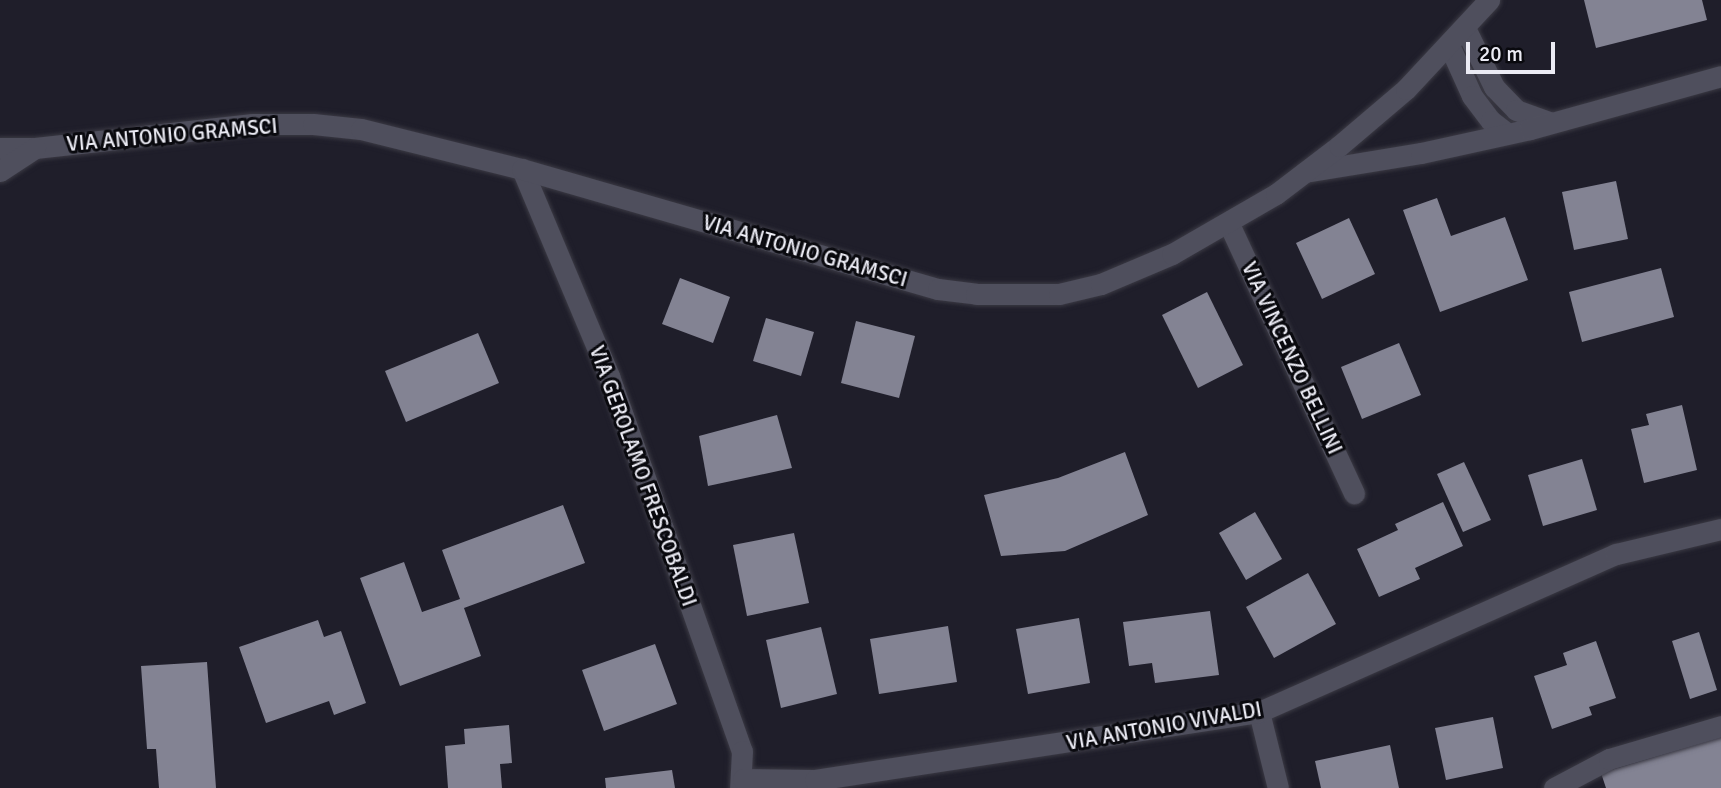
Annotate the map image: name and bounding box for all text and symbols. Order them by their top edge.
scale bar [1469,28,1558,72]
text: 20 m [1479,41,1523,67]
street label: VIA ANTONIO GRAMSCI [66,113,278,157]
street label: VIA ANTONIO GRAMSCI [700,210,910,292]
street label: VIA VINCENZO BELLINI [1236,258,1348,458]
street label: VIA GEROLAMO FRESCOBALDI [584,342,702,610]
street label: VIA ANTONIO VIVALDI [1064,696,1264,756]

